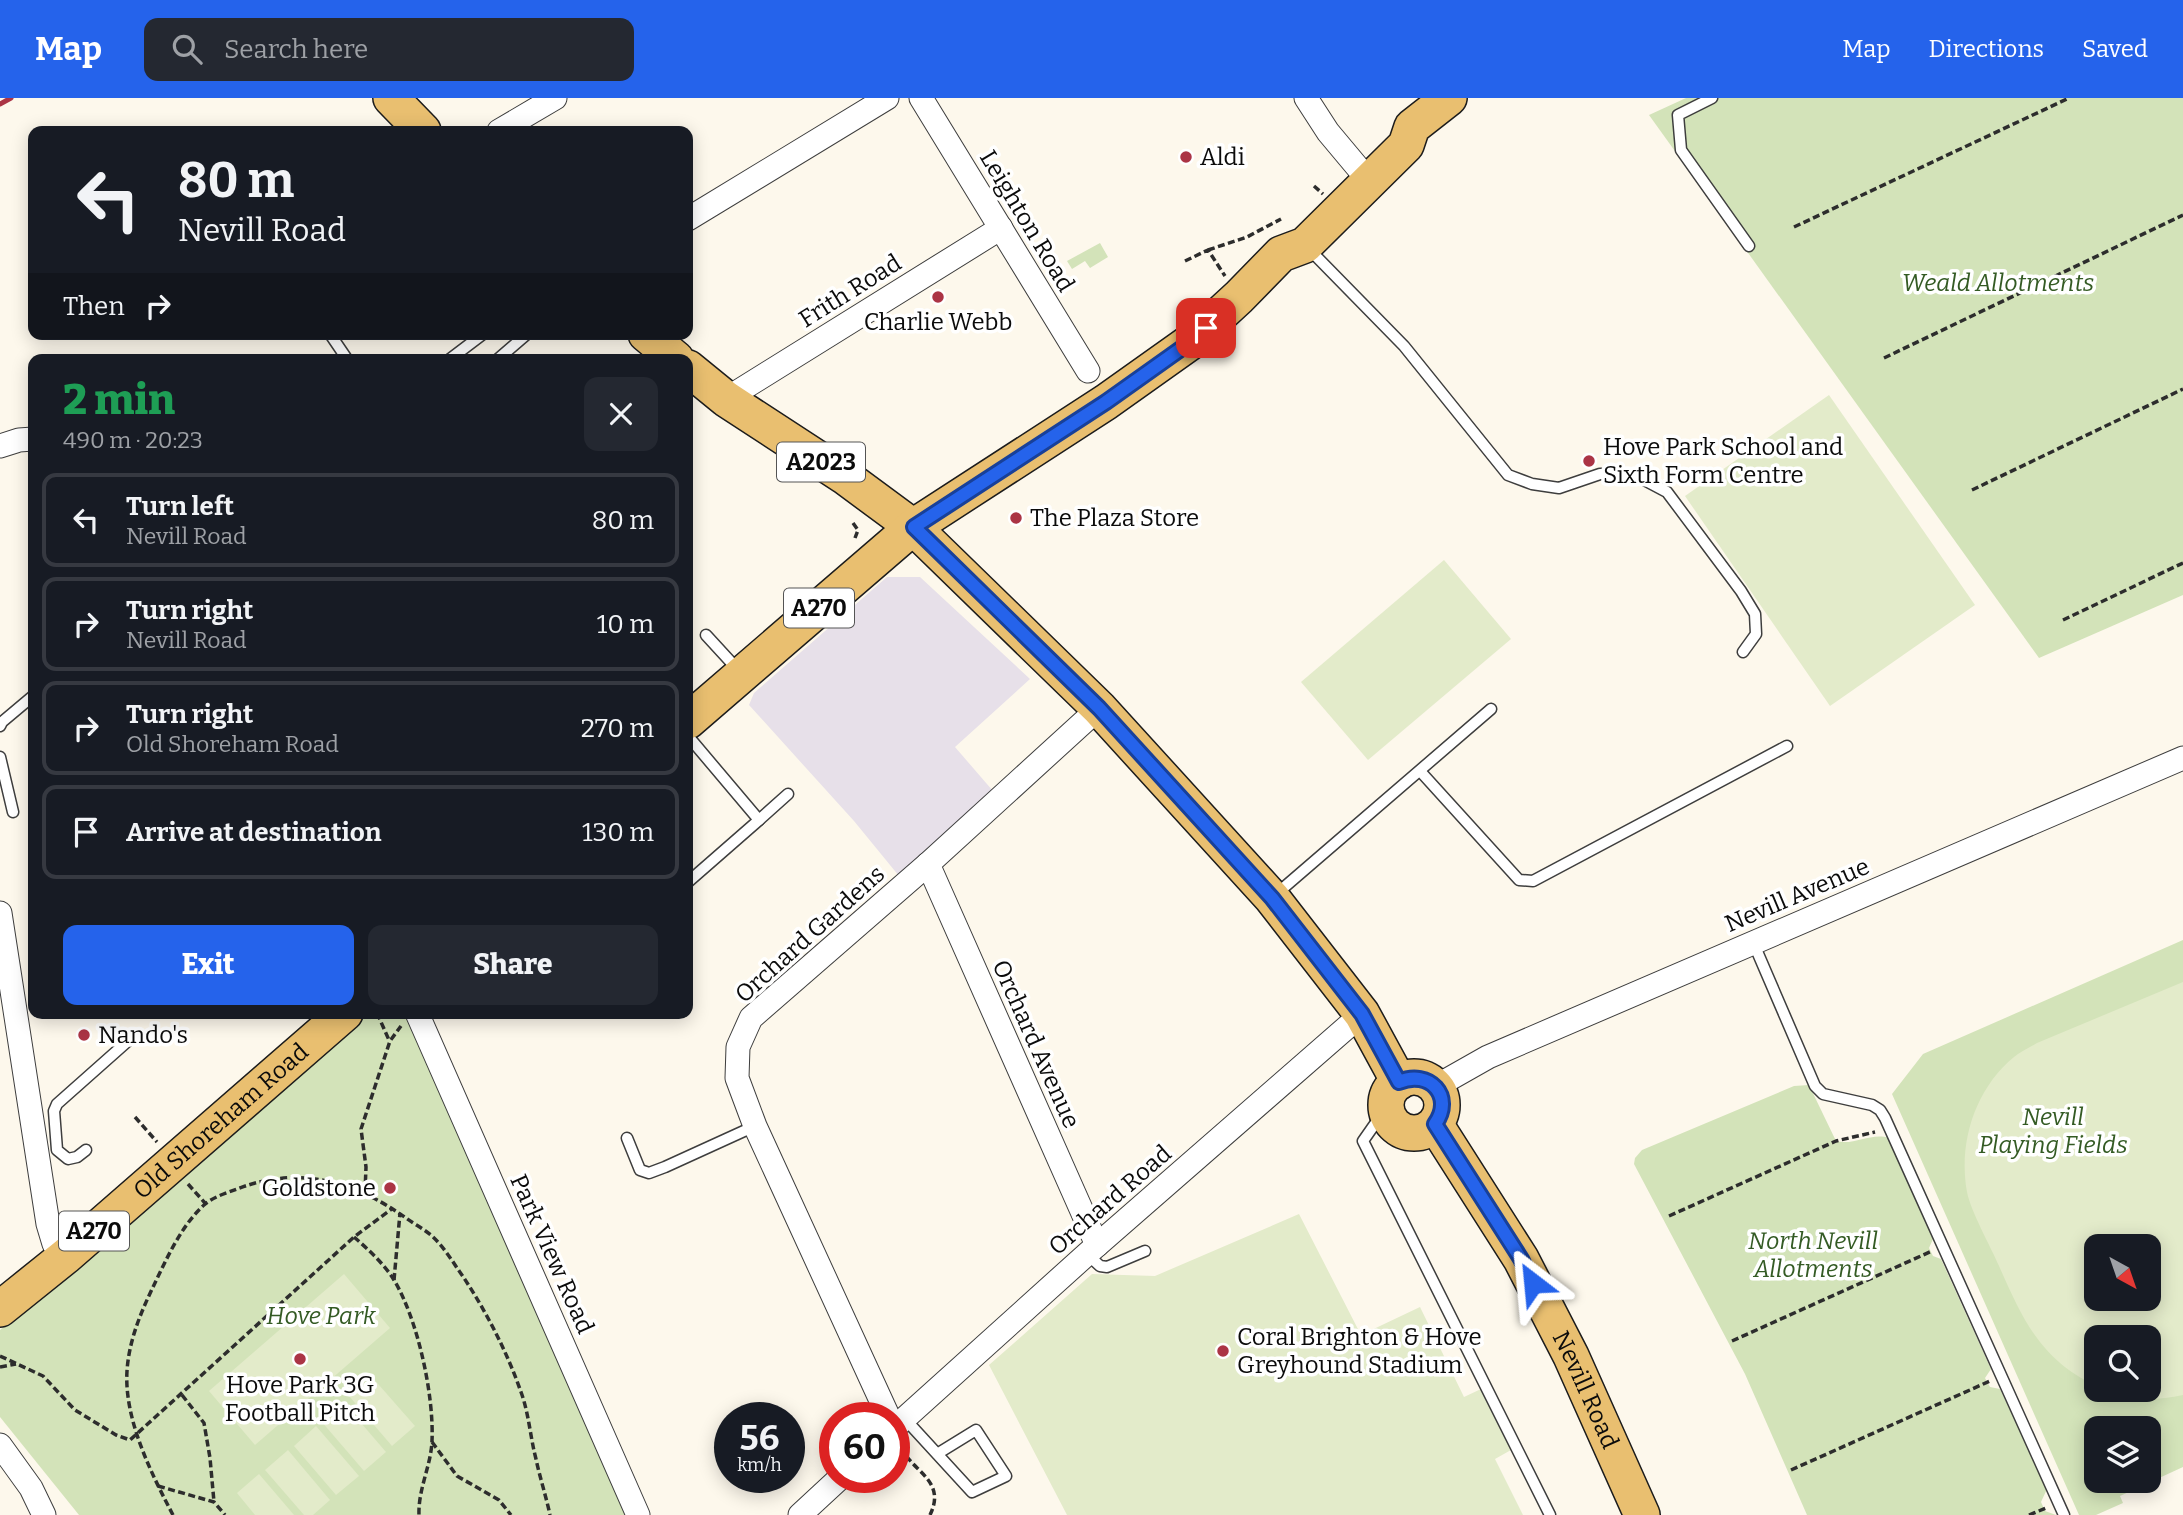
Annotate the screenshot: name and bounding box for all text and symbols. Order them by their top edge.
search box [144,18,634,81]
text: Map [35,29,102,69]
icon: search [168,30,206,68]
text: Search here [224,34,368,65]
text: Map [1842,35,1891,63]
text: Directions [1929,35,2044,63]
text: Saved [2082,35,2148,63]
place label: Aldi [1200,143,1245,171]
street label: Leighton Road [974,145,1080,297]
marker: Aldi [1178,149,1194,165]
text: 80 m [178,151,294,210]
icon: left [63,154,154,245]
text: Nevill Road [178,211,346,249]
street label: Frith Road [794,249,906,333]
park label: Weald Allotments [1902,269,2094,297]
icon: right [139,287,177,325]
marker: Charlie Webb [930,289,946,305]
text: Then [63,291,125,322]
pin [1176,298,1236,358]
place label: Charlie Webb [864,308,1012,336]
icon: arrive [1187,309,1225,347]
text: 2 min [63,375,175,425]
button: close [584,377,658,451]
text: 490 m · 20:23 [63,426,203,454]
place label: Hove Park School and Sixth Form Centre [1603,433,1843,489]
road number: A2023 [777,442,865,482]
marker: Hove Park School and Sixth Form Centre [1581,453,1597,469]
text: Turn left [126,491,234,522]
icon: left [67,501,105,539]
place label: The Plaza Store [1030,504,1199,532]
text: 80 m [592,505,654,536]
marker: The Plaza Store [1008,510,1024,526]
text: Nevill Road [126,522,247,550]
road number: A270 [784,588,854,628]
text: Turn right [126,595,253,626]
icon: right [67,605,105,643]
text: 10 m [597,609,654,640]
text: Nevill Road [126,626,247,654]
text: Turn right [126,699,253,730]
icon: right [67,709,105,747]
text: 270 m [581,713,654,744]
text: Old Shoreham Road [126,730,339,758]
icon: arrive [67,813,105,851]
text: Arrive at destination [126,817,381,848]
text: 130 m [582,817,654,848]
street label: Nevill Avenue [1721,852,1873,938]
street label: Orchard Gardens [730,860,890,1008]
button: Exit [63,925,354,1005]
button: Share [368,925,658,1005]
street label: Orchard Avenue [986,956,1086,1132]
place label: Nando's [98,1021,188,1049]
marker: Nando's [76,1027,92,1043]
street label: Old Shoreham Road [128,1038,314,1205]
park label: Nevill Playing Fields [1978,1103,2128,1159]
street label: Orchard Road [1043,1139,1177,1261]
street label: Park View Road [504,1170,600,1338]
place label: Goldstone [261,1174,376,1202]
marker: Goldstone [382,1180,398,1196]
road number: A270 [59,1212,129,1250]
park label: North Nevill Allotments [1748,1227,1878,1283]
north arrow [2084,1234,2161,1311]
map controls [2084,1234,2161,1493]
position arrow [1496,1246,1570,1320]
park label: Hove Park [266,1302,377,1330]
place label: Coral Brighton & Hove Greyhound Stadium [1237,1323,1482,1379]
button: search [2084,1325,2161,1402]
street label: Nevill Road [1547,1326,1624,1453]
marker: Coral Brighton & Hove Greyhound Stadium [1215,1343,1231,1359]
marker: Hove Park 3G Football Pitch [292,1351,308,1367]
place label: Hove Park 3G Football Pitch [225,1371,375,1427]
speed limit sign: 60 [819,1402,910,1493]
button: layers [2084,1416,2161,1493]
text: 56 [740,1417,779,1459]
text: km/h [737,1454,782,1476]

